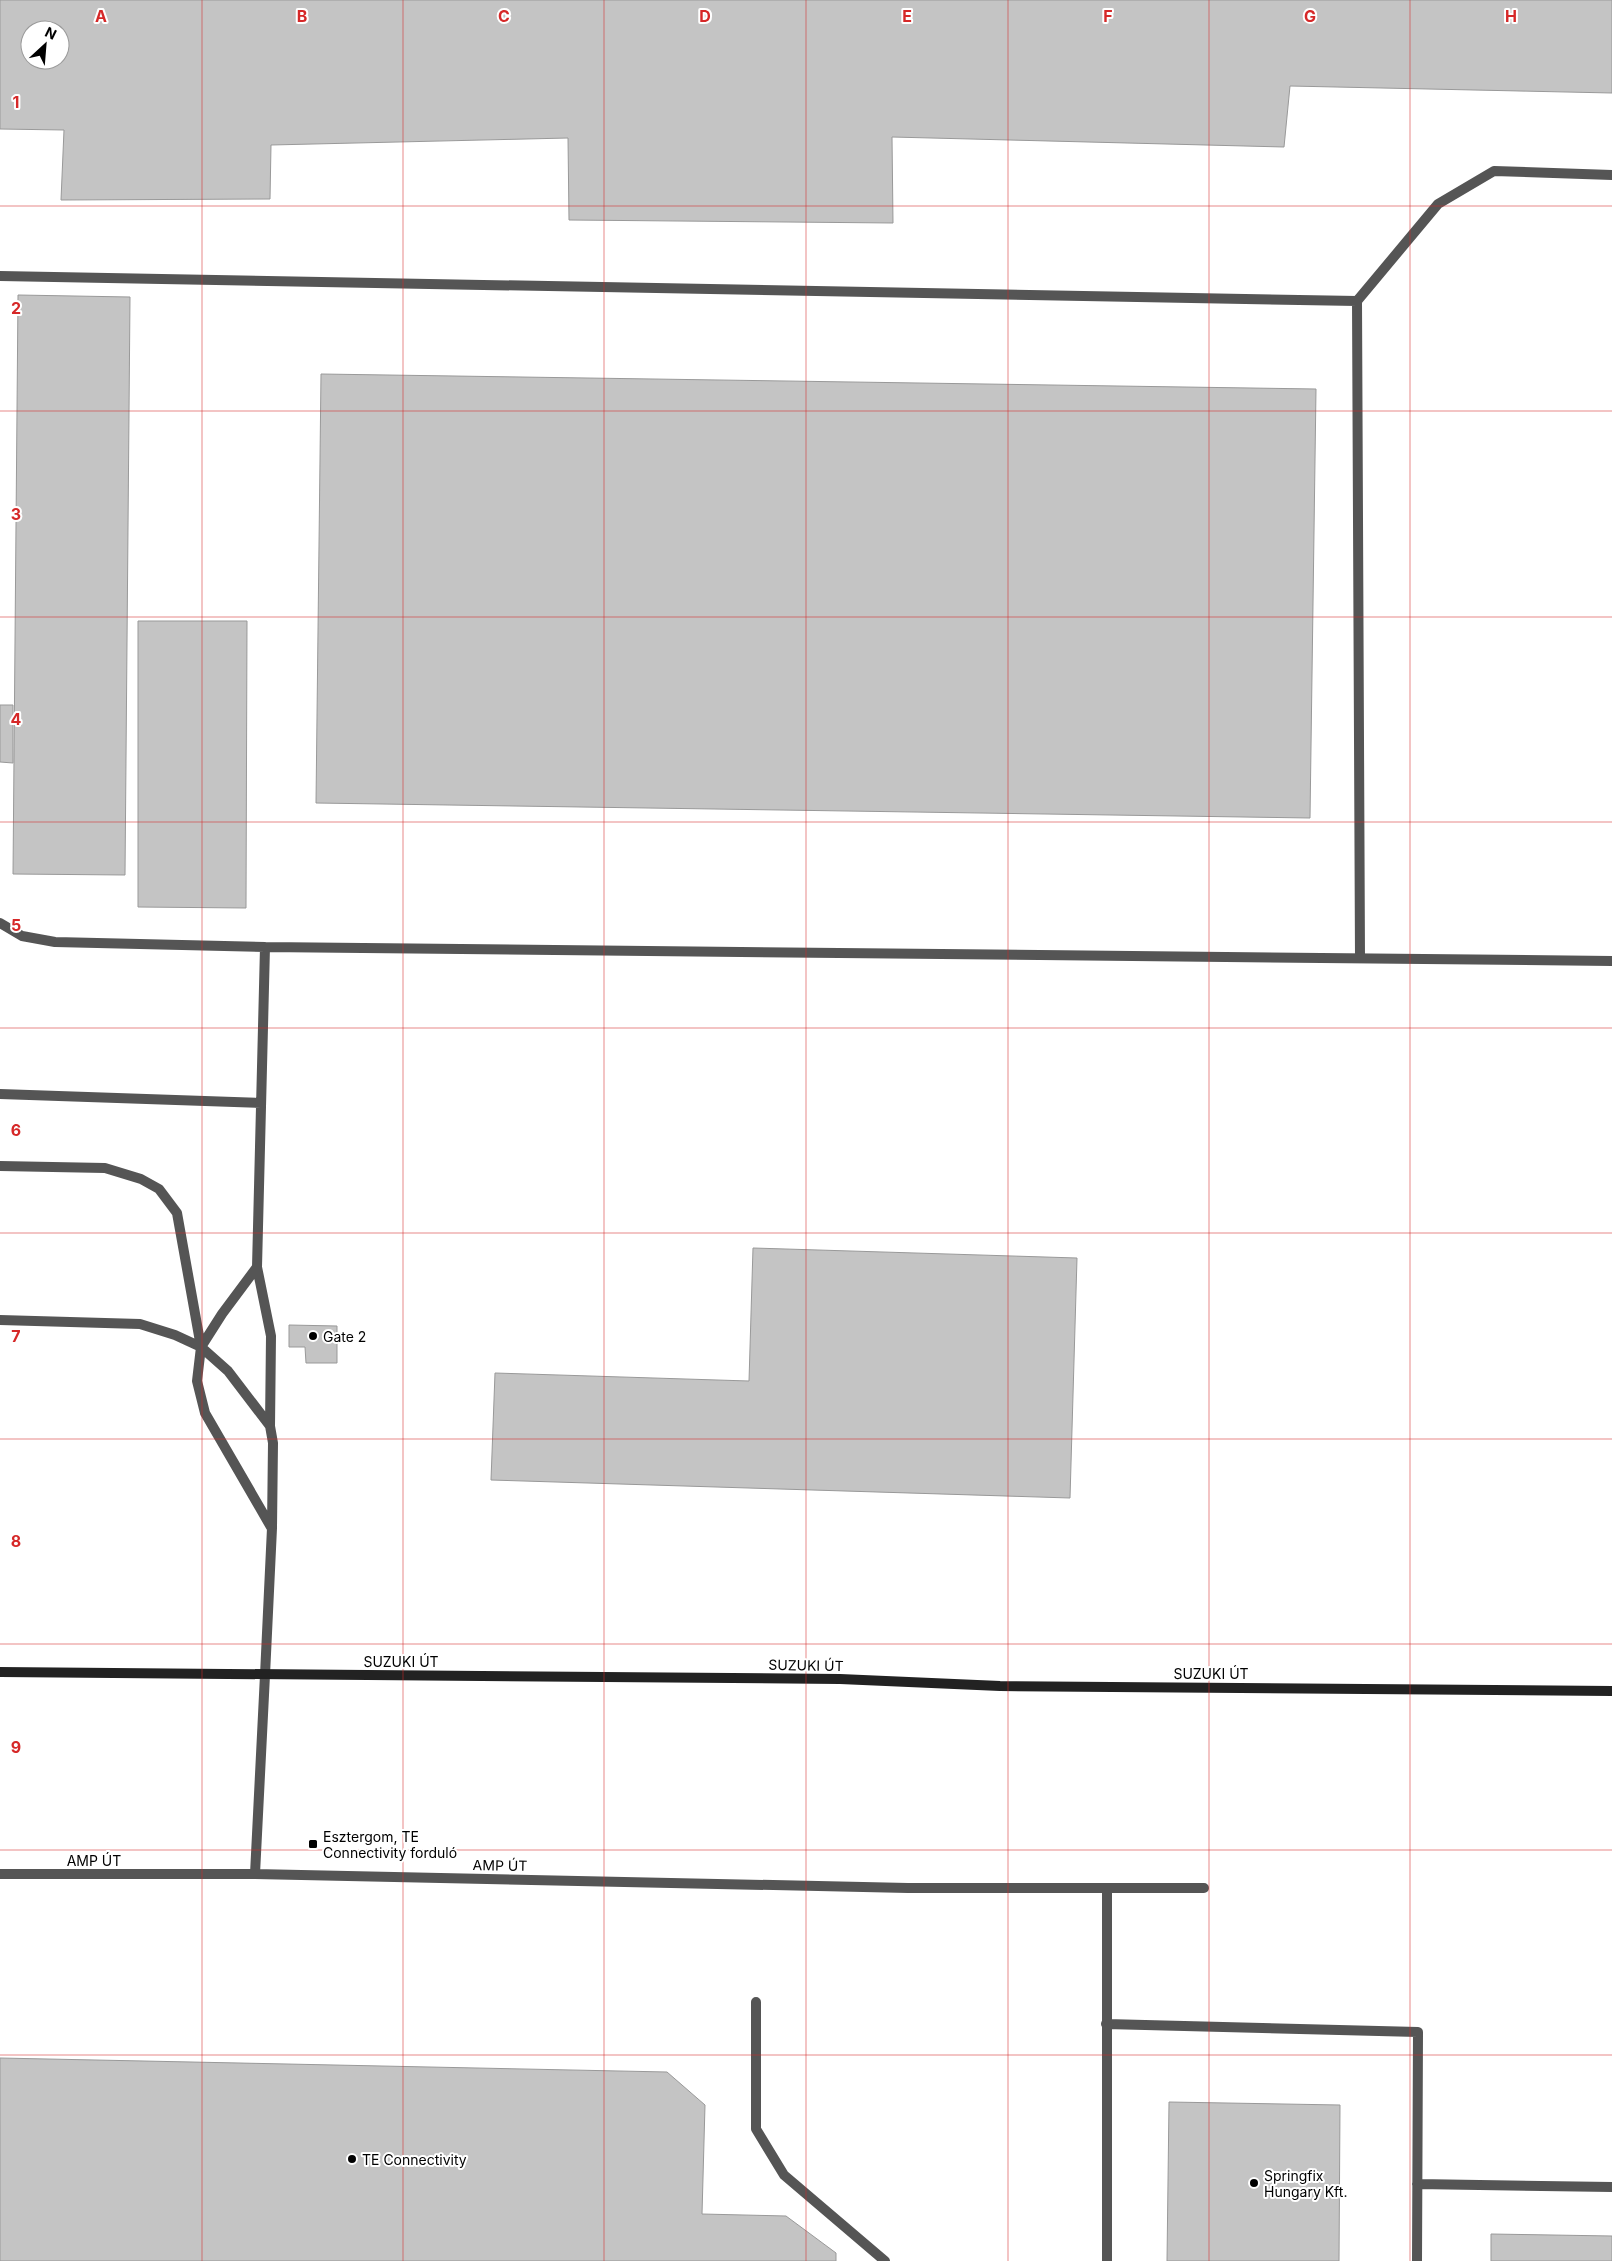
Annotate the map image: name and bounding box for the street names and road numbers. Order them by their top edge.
street label: SUZUKI ÚT [363,1653,439,1670]
street label: SUZUKI ÚT [768,1656,844,1674]
street label: SUZUKI ÚT [1173,1665,1249,1682]
street label: AMP ÚT [67,1852,121,1869]
street label: AMP ÚT [473,1856,527,1874]

